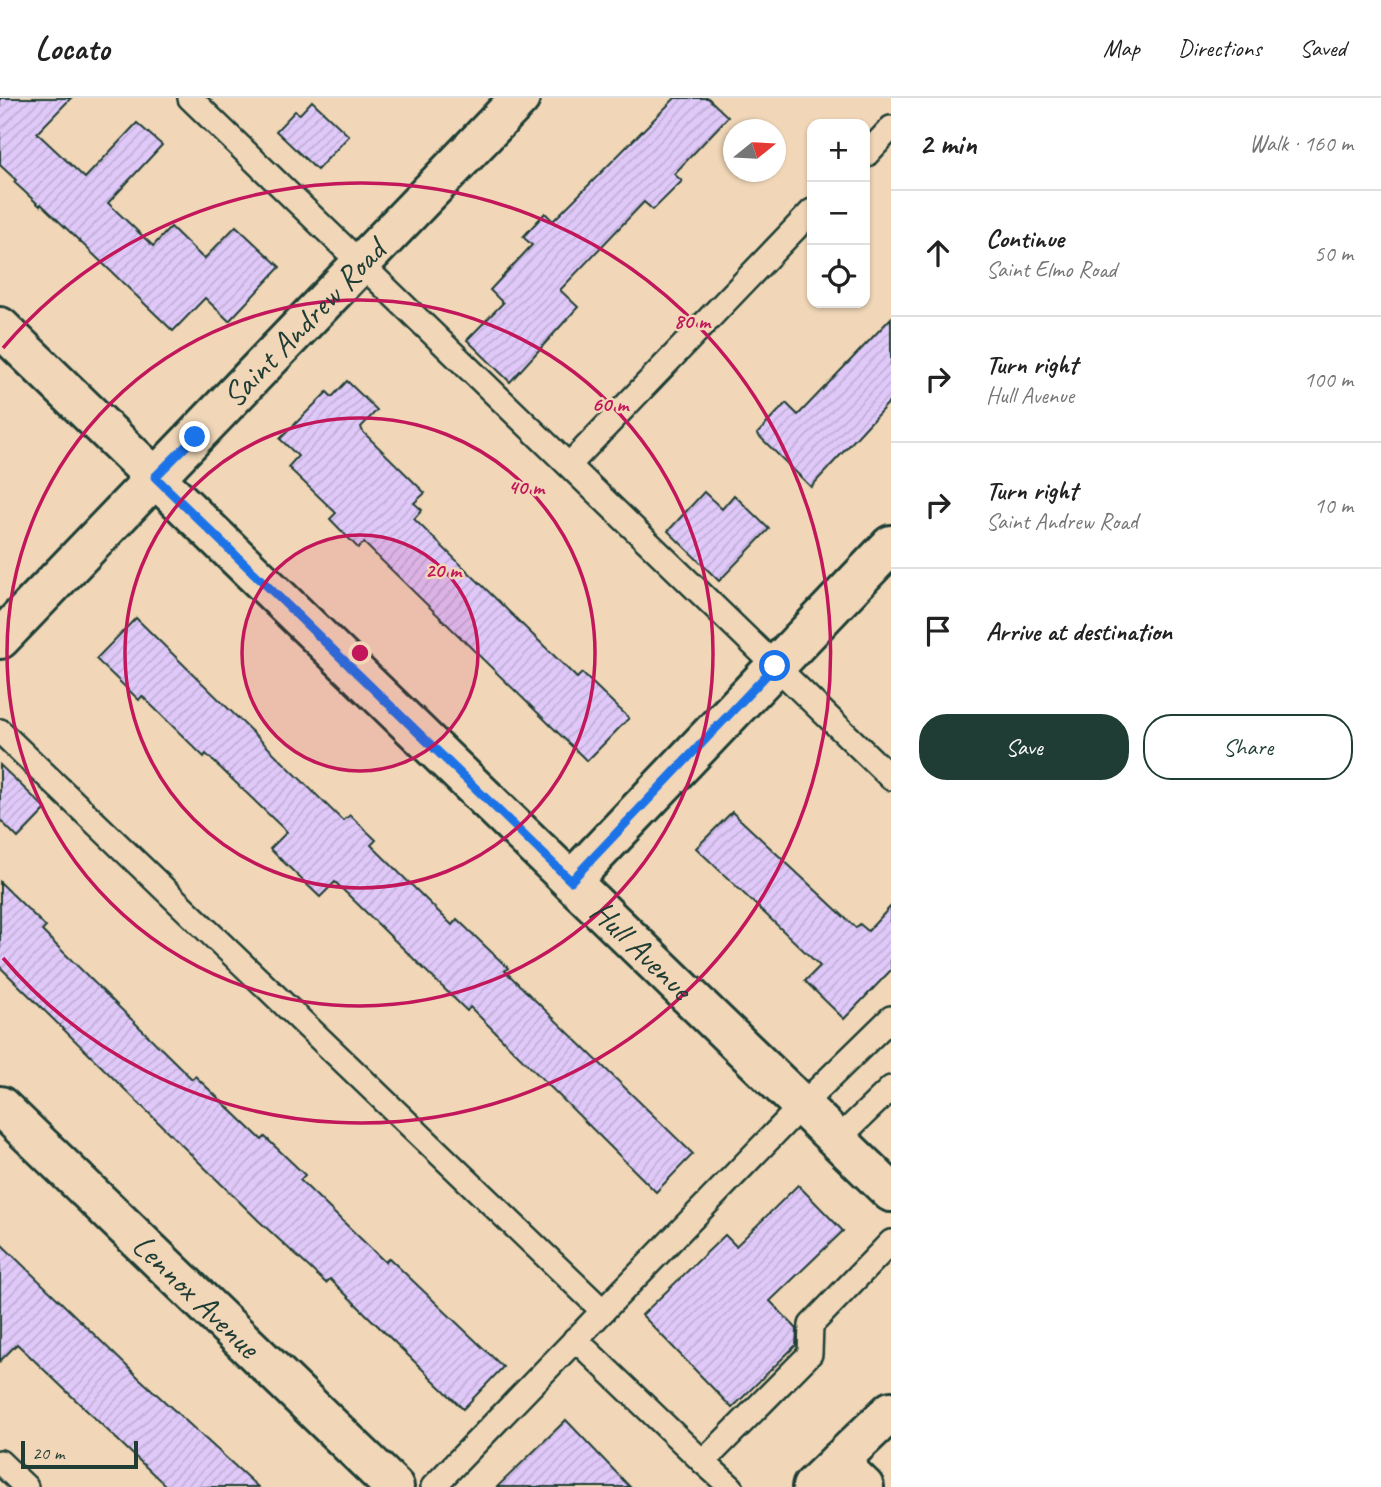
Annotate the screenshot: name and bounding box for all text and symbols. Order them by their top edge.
text: Locato [35,27,109,69]
text: Map [1103,33,1140,63]
text: Directions [1178,33,1261,63]
text: Saved [1299,33,1346,63]
north arrow [723,119,786,182]
map controls [807,119,870,308]
button: + [807,119,870,182]
text: 2 min [919,125,976,163]
text: Walk · 160 m [1249,129,1353,158]
button: − [807,182,870,245]
text: Continue [986,222,1064,255]
street label: Saint Andrew Road [213,227,398,416]
icon: ahead [919,234,957,272]
text: 50 m [1314,239,1353,268]
button: locate [807,245,870,308]
text: Saint Elmo Road [986,255,1117,284]
text: 80 m [674,308,712,334]
text: Turn right [986,348,1077,381]
icon: right [919,360,957,398]
text: 100 m [1304,365,1353,394]
text: Hull Avenue [986,381,1074,410]
text: 60 m [592,391,630,417]
route end [179,421,210,452]
text: 40 m [508,474,546,500]
text: Turn right [986,474,1077,507]
icon: right [919,486,957,524]
text: 10 m [1314,491,1353,520]
text: Saint Andrew Road [986,507,1138,536]
text: 20 m [425,557,463,583]
icon: arrive [919,612,957,650]
text: Arrive at destination [986,615,1172,648]
centre of rings [348,641,372,665]
route start [759,650,790,681]
button: Save [919,714,1129,780]
button: Share [1143,714,1353,780]
street label: Hull Avenue [581,891,703,1010]
street label: Lennox Avenue [124,1225,270,1369]
scale bar [21,1438,138,1470]
text: 20 m [32,1441,64,1465]

